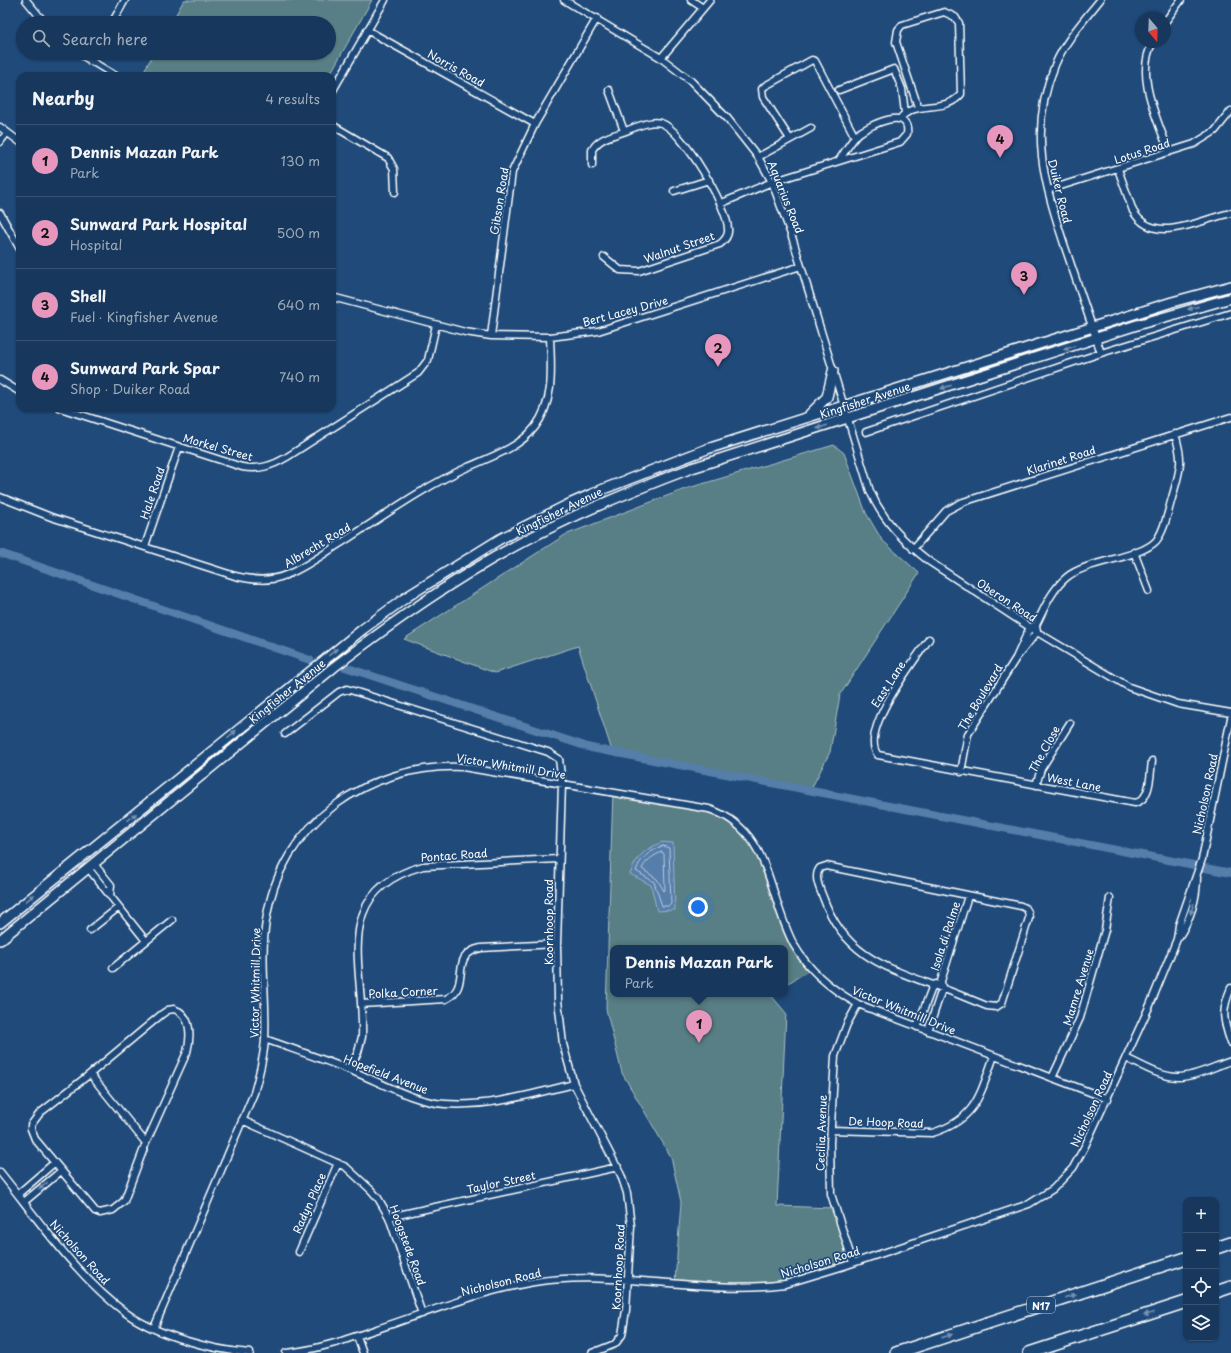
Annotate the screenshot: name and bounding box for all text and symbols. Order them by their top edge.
north arrow [1135,12,1171,48]
search box [16,16,336,60]
icon: search [30,27,52,49]
text: Search here [62,27,148,50]
street label: Norris Road [424,45,488,91]
text: Nearby [32,85,94,111]
text: 4 results [266,89,320,108]
pin: 4 [987,125,1013,158]
street label: Lotus Road [1112,134,1172,168]
text: Dennis Mazan Park [70,140,219,163]
text: 1 [42,151,48,170]
text: 130 m [281,151,320,170]
street label: Duiker Road [1044,157,1076,226]
street label: Aquarius Road [764,158,808,236]
text: Park [70,163,99,182]
street label: Gibson Road [485,166,513,236]
text: Sunward Park Hospital [70,212,247,235]
text: 2 [40,223,50,242]
text: 500 m [277,223,320,242]
street label: Walnut Street [641,227,717,267]
text: Hospital [70,235,122,254]
pin: 3 [1011,262,1037,295]
text: Shell [70,284,106,307]
street label: Bert Lacey Drive [580,291,670,331]
text: 3 [41,295,49,314]
text: 640 m [277,295,320,314]
one-way arrow [1187,306,1200,312]
text: Fuel · Kingfisher Avenue [70,307,218,326]
pin: 2 [705,334,731,367]
one-way arrow [1063,345,1075,351]
text: Sunward Park Spar [70,356,220,379]
text: 4 [41,367,49,386]
text: 740 m [279,367,320,386]
street label: Kingfisher Avenue [818,377,912,423]
text: Shop · Duiker Road [70,379,190,398]
one-way arrow [939,384,951,390]
one-way arrow [815,424,827,430]
street label: Morkel Street [181,429,255,465]
street label: Klarinet Road [1024,441,1098,479]
street label: Hale Road [135,465,169,521]
street label: Kingfisher Avenue [513,483,605,539]
street label: Albrecht Road [280,518,354,572]
street label: Oberon Road [974,574,1040,626]
one-way arrow [328,648,339,657]
street label: Kingfisher Avenue [245,655,329,727]
street label: East Lane [867,657,909,711]
street label: The Boulevard [953,660,1007,733]
street label: The Close [1024,722,1064,776]
one-way arrow [227,730,237,739]
street label: Victor Whitmill Drive [455,749,567,783]
street label: Nicholson Road [1188,751,1222,836]
street label: West Lane [1046,768,1103,796]
one-way arrow [126,812,137,821]
street label: Pontac Road [420,844,489,866]
street label: Koornhoop Road [540,879,557,965]
one-way arrow [25,894,36,903]
your location [688,897,708,917]
street label: Isola di Palme [926,899,964,973]
one-way arrow [1189,903,1195,915]
street label: Victor Whitmill Drive [246,927,264,1038]
popup [610,945,788,997]
street label: Mamre Avenue [1058,946,1098,1028]
text: Dennis Mazan Park [625,950,773,973]
text: Park [625,973,654,992]
street label: Victor Whitmill Drive [850,981,959,1039]
street label: Polka Corner [368,982,439,1002]
pin: 1 [686,1010,712,1043]
street label: Hopefield Avenue [341,1050,431,1098]
street label: Nicholson Road [1066,1068,1116,1150]
street label: Cecilia Avenue [811,1095,831,1171]
street label: De Hoop Road [848,1112,924,1132]
street label: Taylor Street [465,1166,537,1198]
street label: Radyn Place [288,1170,330,1236]
one-way arrow [37,1182,48,1191]
map controls [1183,1197,1219,1341]
button: + [1183,1197,1219,1233]
street label: Hoogstede Road [386,1202,430,1288]
street label: Nicholson Road [46,1216,114,1289]
street label: Koornhoop Road [607,1224,629,1310]
button: − [1183,1233,1219,1269]
street label: Nicholson Road [778,1242,862,1282]
street label: Nicholson Road [459,1264,544,1300]
button: locate [1183,1269,1219,1305]
one-way arrow [1064,1293,1076,1299]
road number: N17 [1027,1297,1055,1313]
button: layers [1183,1305,1219,1341]
one-way arrow [1143,1311,1155,1317]
one-way arrow [941,1333,953,1339]

